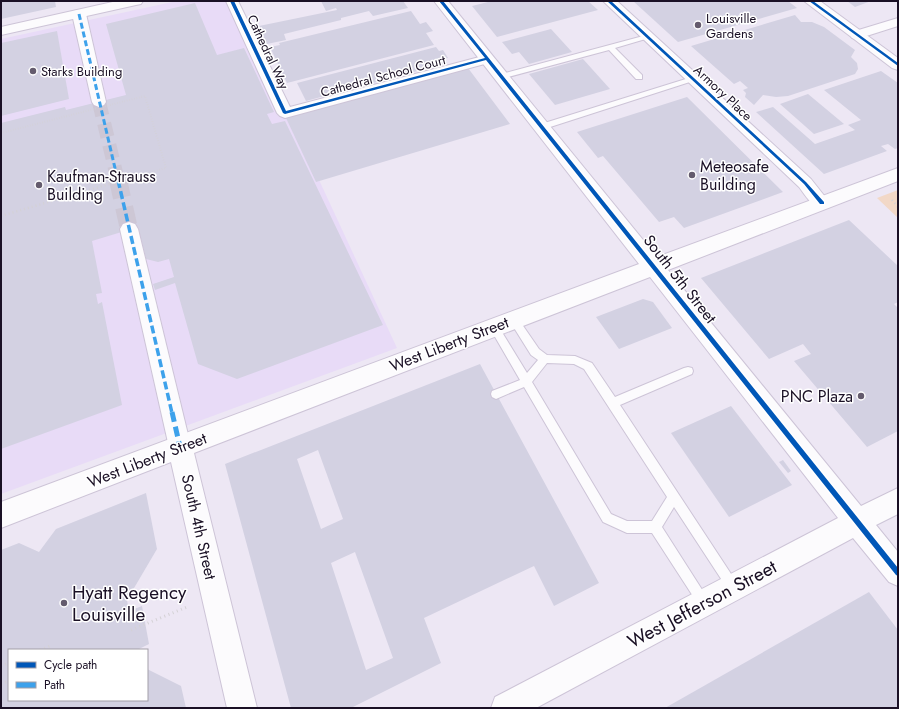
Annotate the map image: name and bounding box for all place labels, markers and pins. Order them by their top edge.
place label: Louisville Gardens [706,9,756,43]
marker: Louisville Gardens [693,20,703,30]
place label: Starks Building [41,62,122,81]
marker: Starks Building [28,66,38,76]
place label: Meteosafe Building [700,155,769,196]
place label: Kaufman-Strauss Building [47,165,156,206]
marker: Meteosafe Building [687,170,697,180]
marker: Kaufman-Strauss Building [34,180,44,190]
place label: PNC Plaza [781,385,853,408]
marker: PNC Plaza [856,391,866,401]
place label: Hyatt Regency Louisville [72,579,187,628]
marker: Hyatt Regency Louisville [59,598,69,608]

